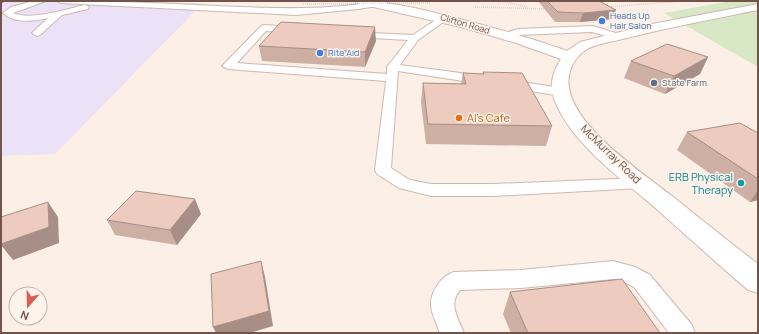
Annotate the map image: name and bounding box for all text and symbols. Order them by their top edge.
place label: Heads Up Hair Salon [610,9,652,32]
street label: Clifton Road [439,10,491,37]
marker: Heads Up Hair Salon [597,16,607,26]
place label: Rite Aid [328,46,359,59]
marker: Rite Aid [315,48,325,58]
place label: State Farm [662,76,707,89]
marker: State Farm [649,78,659,88]
place label: Al's Cafe [467,110,510,125]
marker: Al's Cafe [454,113,464,123]
street label: McMurray Road [578,121,645,186]
place label: ERB Physical Therapy [669,169,733,197]
marker: ERB Physical Therapy [736,178,746,188]
north arrow [8,286,48,326]
text: N [18,307,31,324]

